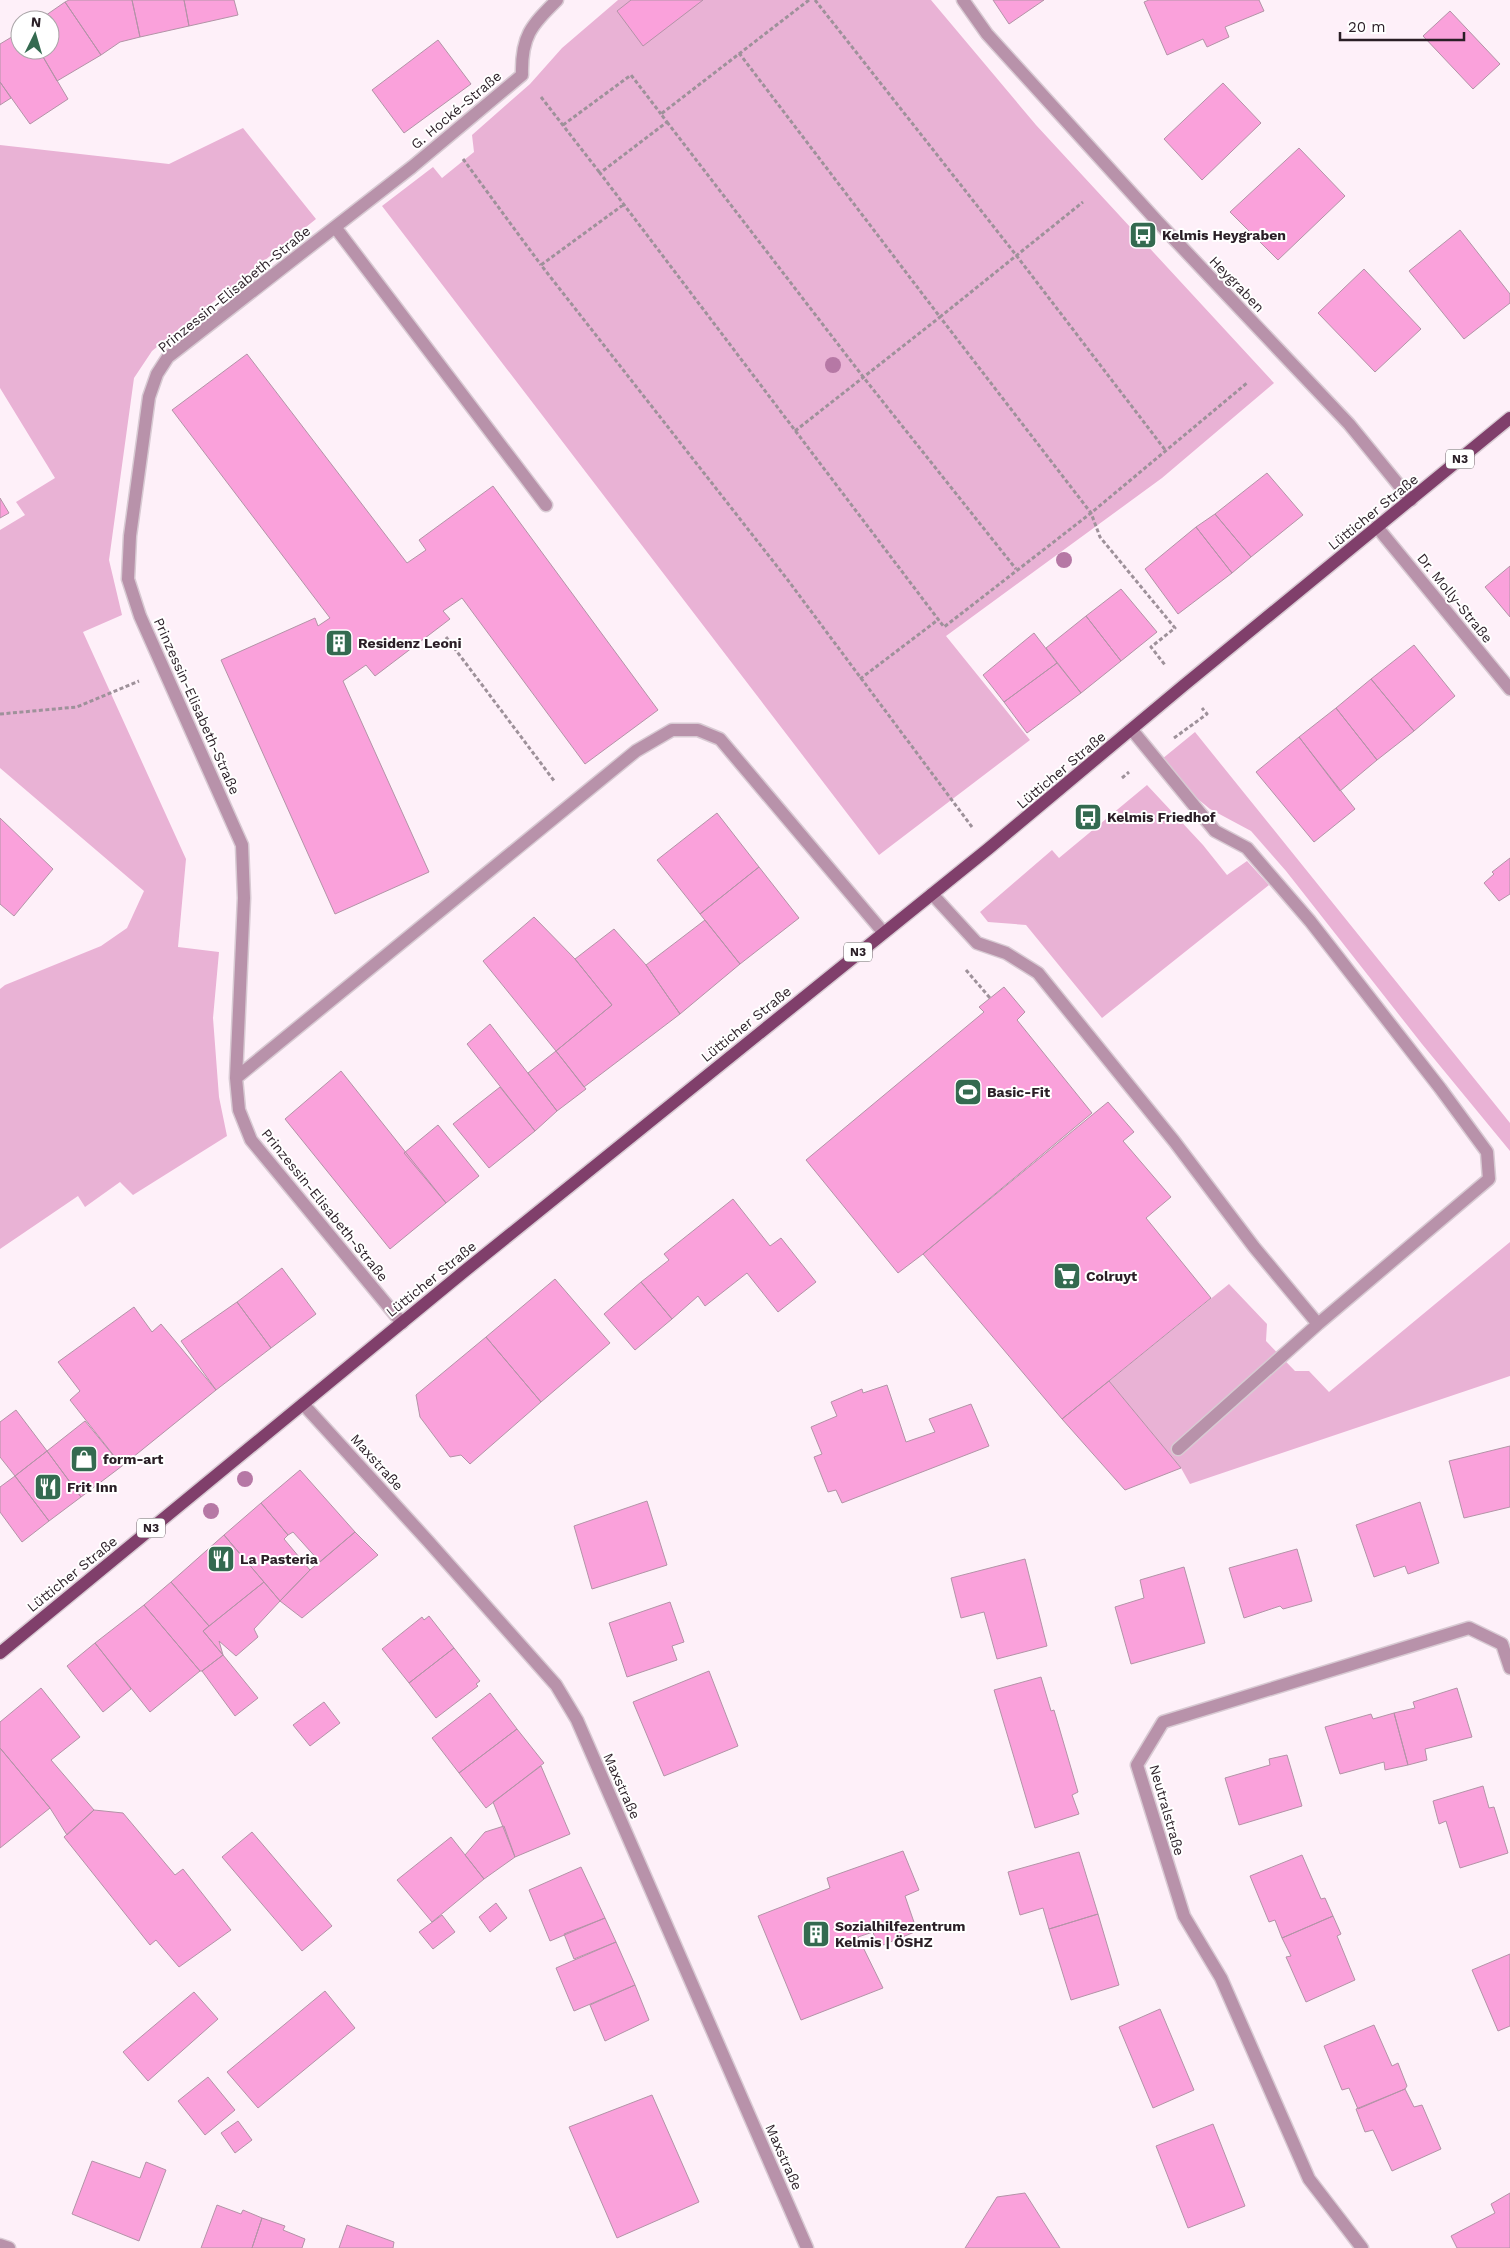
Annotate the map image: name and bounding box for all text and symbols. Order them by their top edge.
north arrow [10,10,60,60]
scale bar [1340,10,1464,42]
text: N [30,14,42,30]
text: 20 m [1348,18,1386,36]
street label: G. Hocké-Straße [408,68,504,152]
bus stop icon: Kelmis Heygraben [1128,220,1158,250]
street label: Prinzessin-Elisabeth-Straße [155,222,313,356]
place label: Kelmis Heygraben [1162,227,1286,243]
street label: Heygraben [1206,253,1268,315]
road number: N3 [1446,449,1474,468]
street label: Lütticher Straße [1325,471,1421,553]
street label: Dr. Molly-Straße [1414,550,1496,646]
street label: Prinzessin-Elisabeth-Straße [151,615,243,797]
building icon: Residenz Leoni [324,628,354,658]
place label: Residenz Leoni [358,635,462,651]
street label: Lütticher Straße [1013,728,1109,812]
bus stop icon: Kelmis Friedhof [1073,802,1103,832]
place label: Kelmis Friedhof [1107,809,1216,825]
road number: N3 [844,942,872,962]
street label: Lütticher Straße [698,983,794,1065]
sports icon: Basic-Fit [953,1077,983,1107]
place label: Basic-Fit [987,1084,1050,1100]
street label: Prinzessin-Elisabeth-Straße [258,1126,392,1284]
street label: Lütticher Straße [383,1238,479,1320]
supermarket icon: Colruyt [1052,1261,1082,1291]
place label: Colruyt [1086,1268,1137,1284]
street label: Maxstraße [347,1430,407,1494]
shop icon: form-art [69,1444,99,1474]
place label: form-art [103,1451,163,1467]
restaurant icon: Frit Inn [33,1472,63,1502]
place label: Frit Inn [67,1479,117,1495]
road number: N3 [137,1519,165,1538]
street label: Lütticher Straße [24,1533,120,1615]
restaurant icon: La Pasteria [206,1544,236,1574]
place label: La Pasteria [240,1551,319,1567]
street label: Maxstraße [600,1751,644,1821]
street label: Neutralstraße [1146,1763,1188,1857]
place label: Sozialhilfezentrum Kelmis | ÖSHZ [835,1918,965,1950]
building icon: Sozialhilfezentrum Kelmis | ÖSHZ [801,1919,831,1949]
street label: Maxstraße [762,2122,806,2192]

